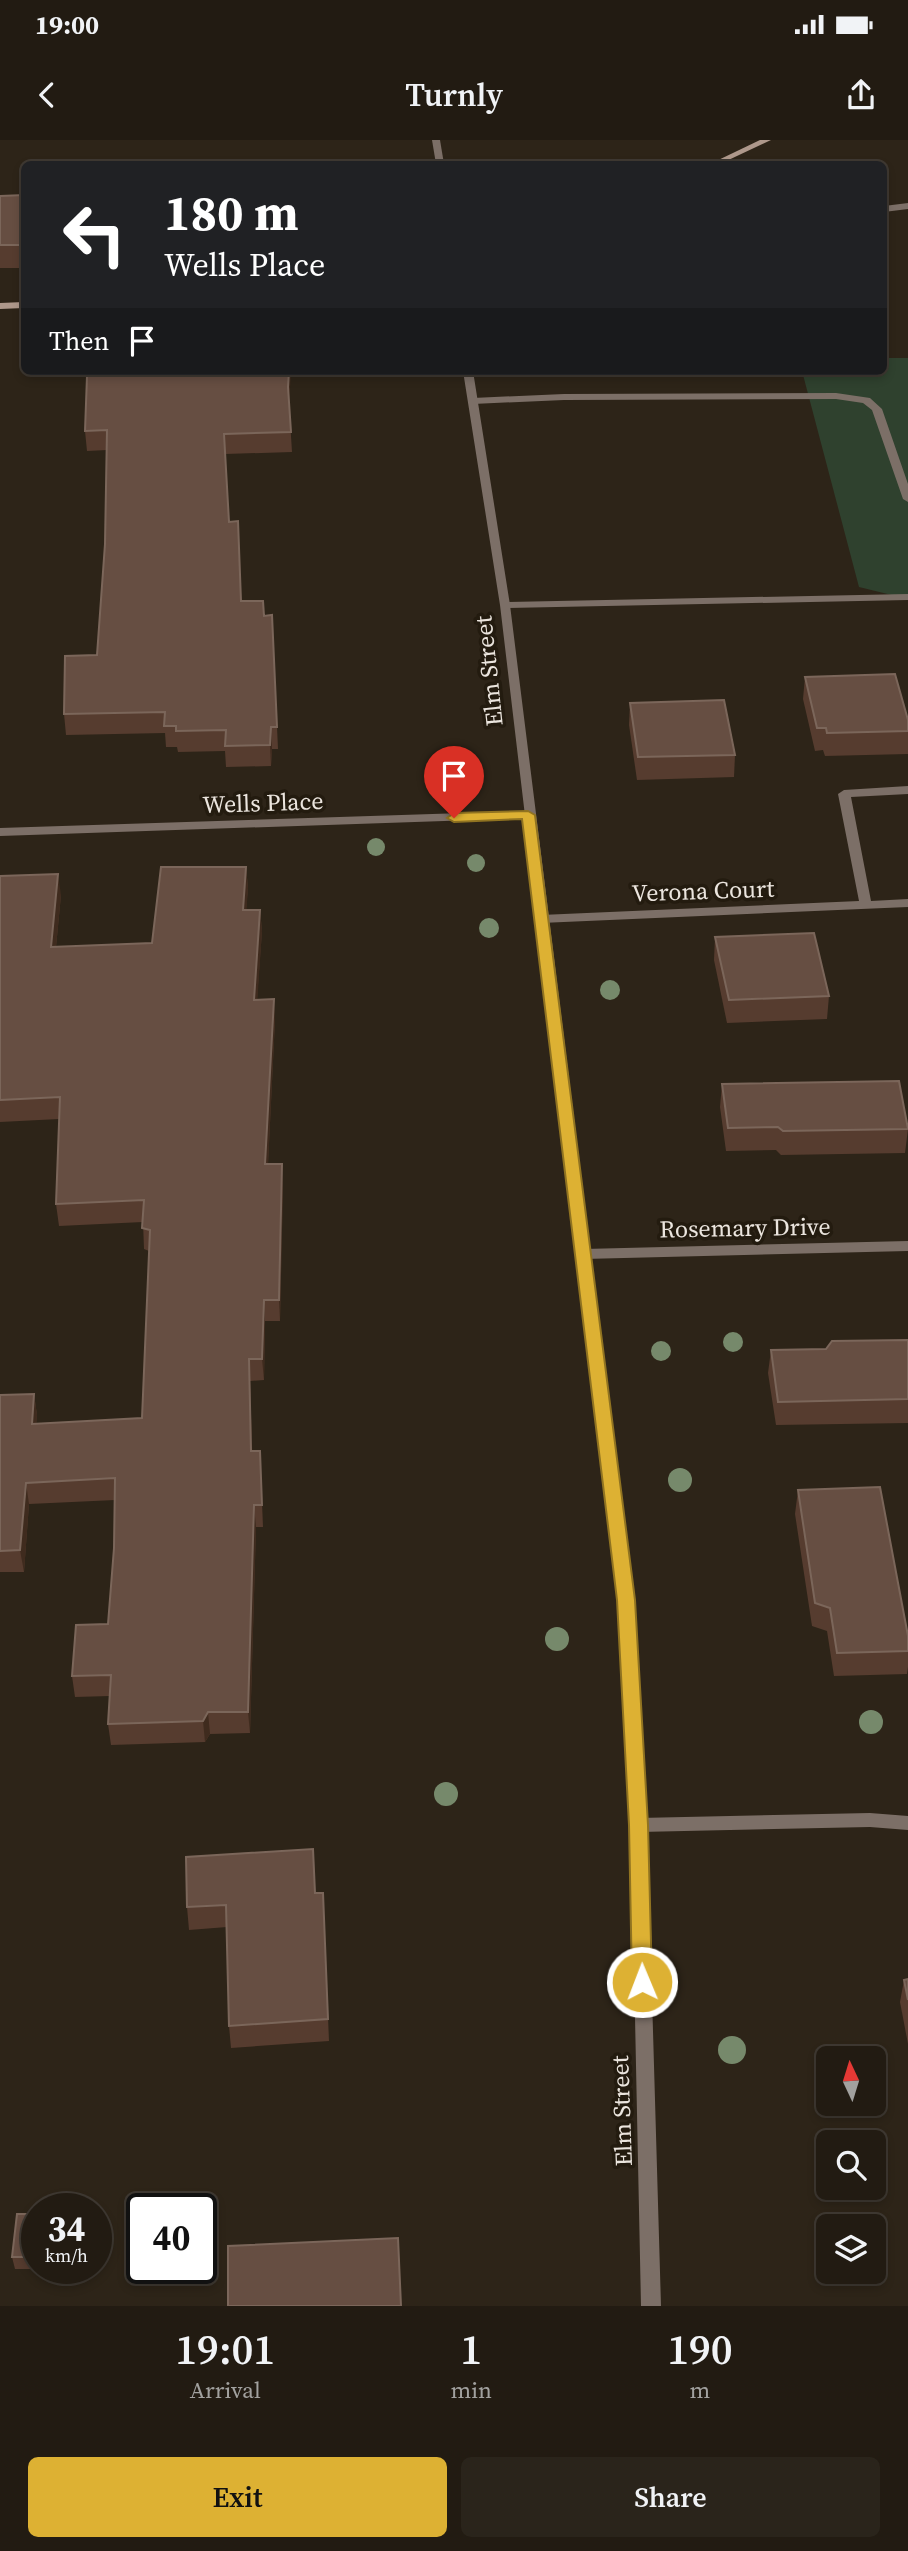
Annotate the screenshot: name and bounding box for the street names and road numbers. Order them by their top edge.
street label: Elm Street [466,614,511,728]
street label: Wells Place [202,784,324,821]
street label: Verona Court [631,872,775,909]
street label: Rosemary Drive [659,1210,831,1245]
street label: Elm Street [603,2055,640,2167]

